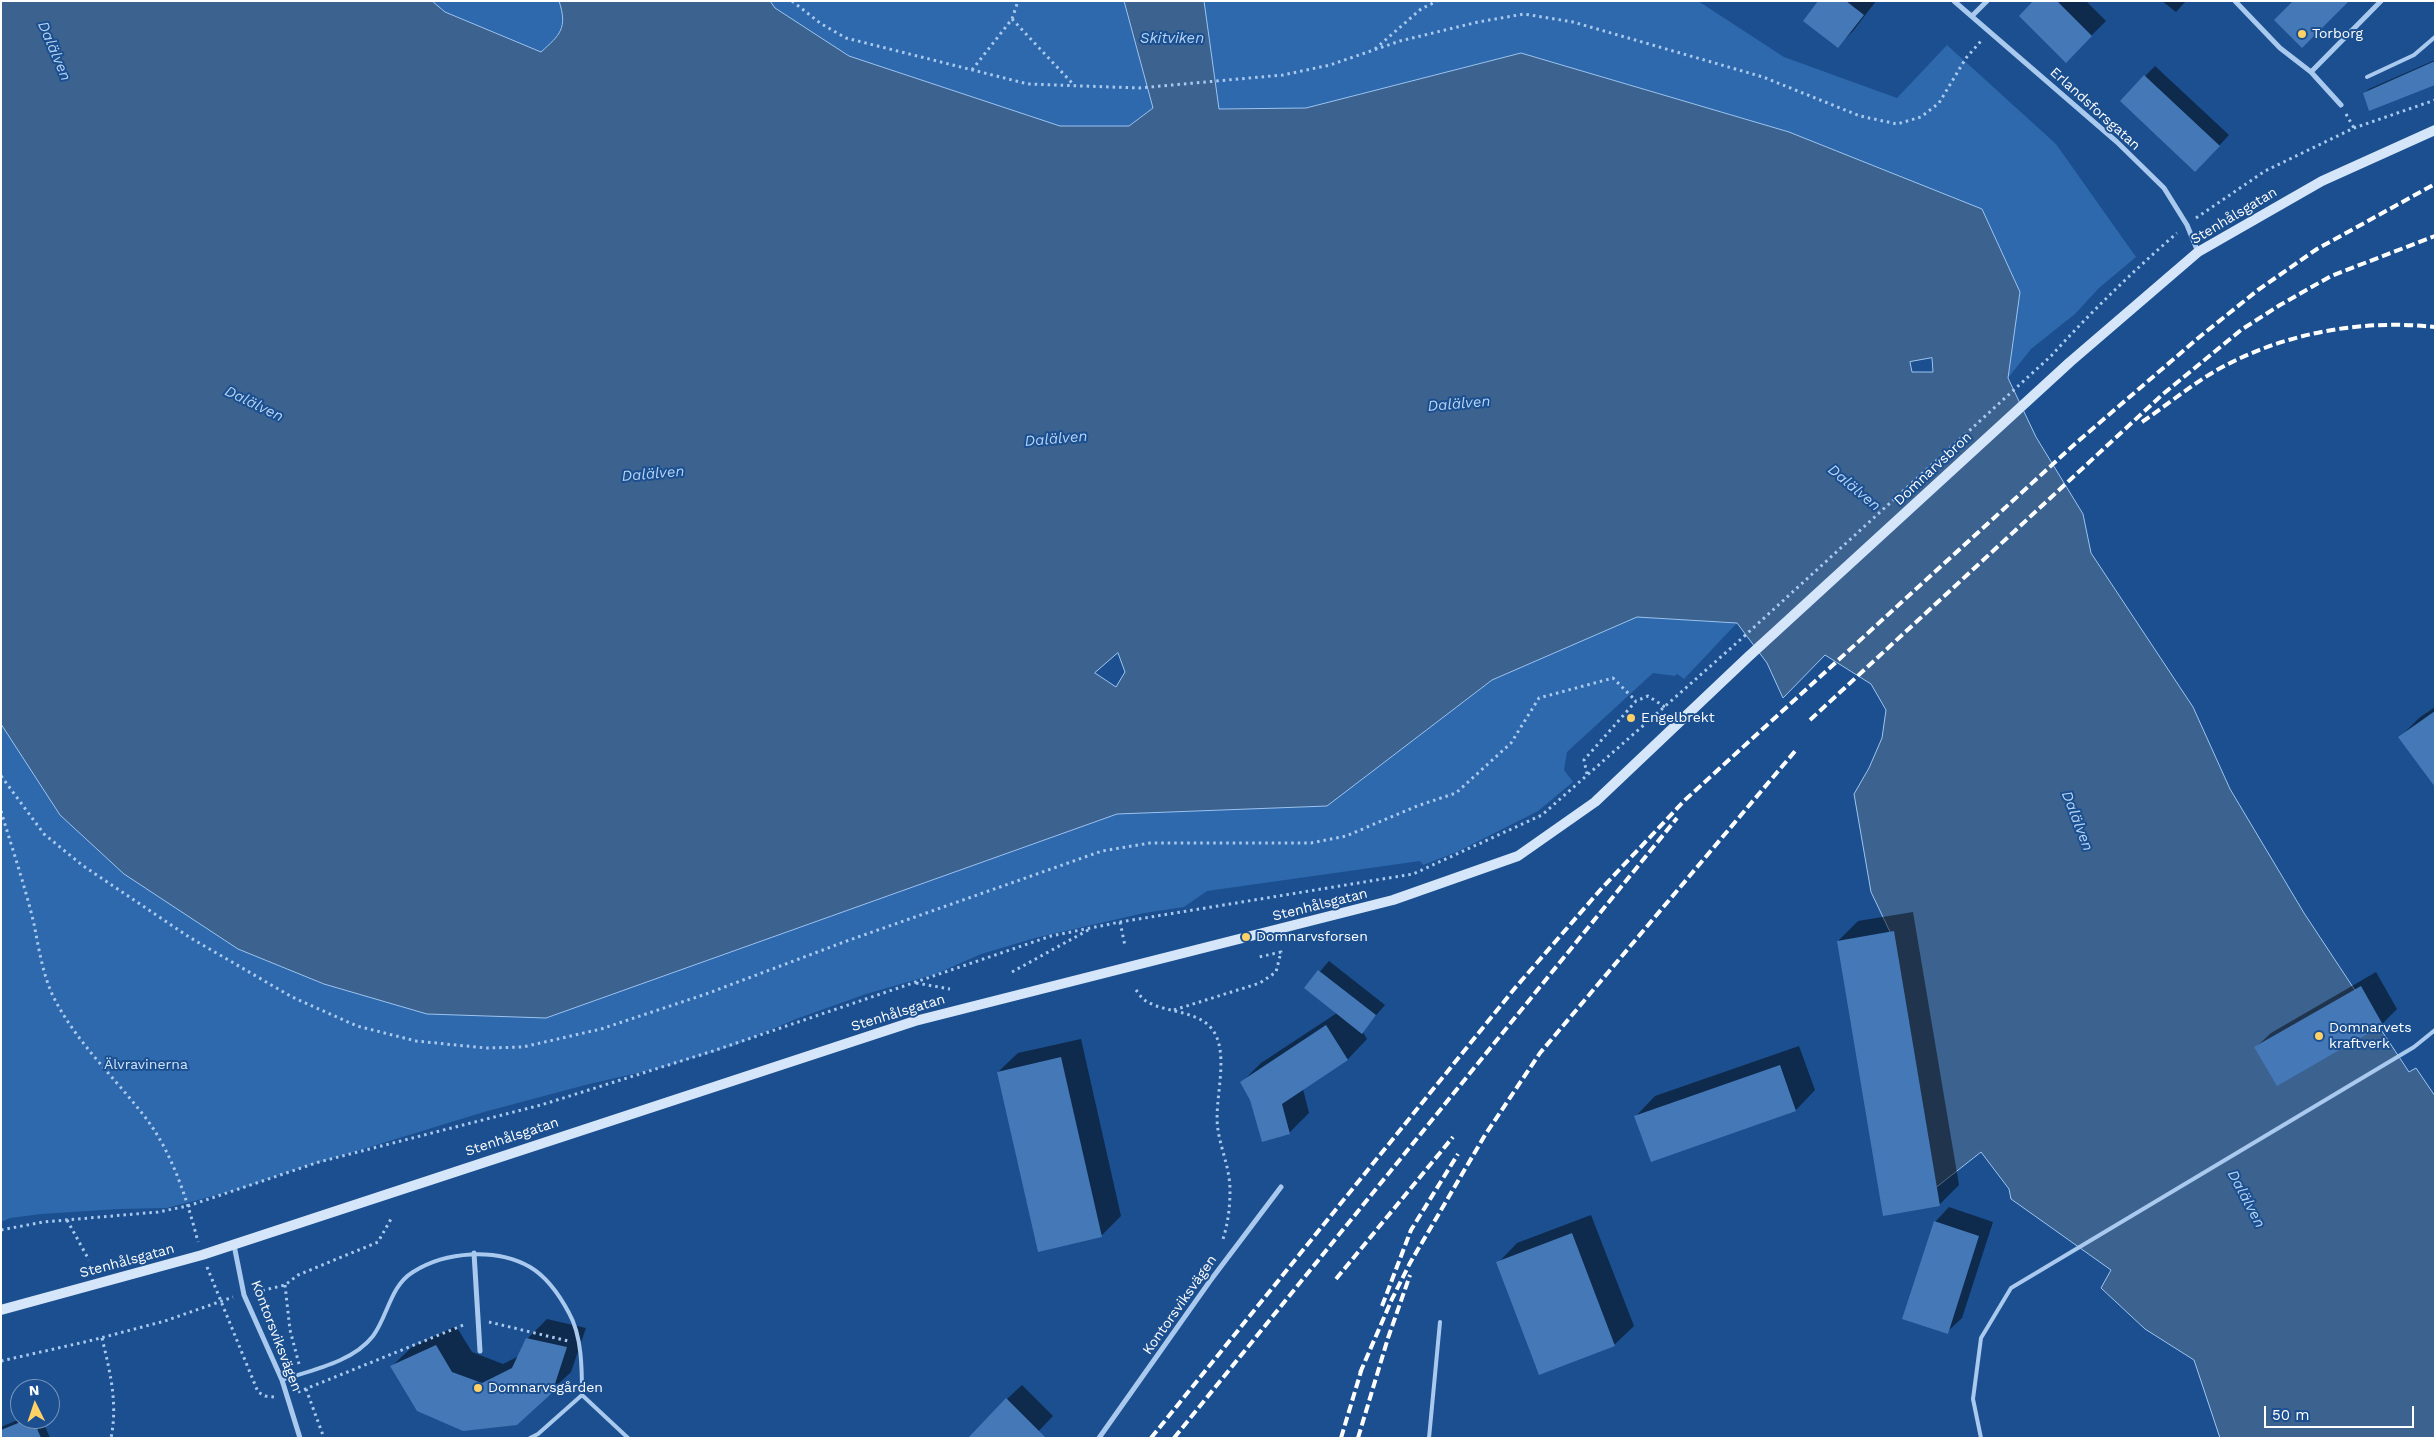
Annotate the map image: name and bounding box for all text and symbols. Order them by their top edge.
water label: Dalälven [33,18,75,84]
place label: Torborg [2312,26,2363,42]
marker: Torborg [2296,28,2308,40]
water label: Skitviken [1140,30,1204,48]
street label: Erlandsforsgatan [2046,64,2144,154]
street label: Stenhålsgatan [2188,184,2280,248]
water label: Dalälven [222,382,286,426]
water label: Dalälven [1427,392,1491,416]
water label: Dalälven [1024,427,1088,451]
street label: Domnarvsbron [1891,429,1975,509]
water label: Dalälven [1824,461,1884,515]
water label: Dalälven [621,462,685,486]
place label: Engelbrekt [1641,710,1715,726]
marker: Engelbrekt [1625,712,1637,724]
water label: Dalälven [2057,788,2097,854]
street label: Stenhålsgatan [1271,885,1369,925]
place label: Domnarvsforsen [1256,929,1368,945]
marker: Domnarvsforsen [1240,931,1252,943]
street label: Stenhålsgatan [849,991,947,1035]
place label: Domnarvets kraftverk [2329,1020,2412,1052]
marker: Domnarvets kraftverk [2313,1030,2325,1042]
park label: Älvravinerna [104,1057,188,1073]
street label: Stenhålsgatan [463,1114,561,1160]
water label: Dalälven [2223,1167,2269,1231]
street label: Stenhålsgatan [78,1240,176,1282]
street label: Kontorsviksvägen [1139,1252,1221,1358]
street label: Kontorsviksvägen [247,1278,305,1394]
north arrow [10,1379,60,1429]
place label: Domnarvsgården [488,1380,603,1396]
text: N [28,1382,40,1398]
marker: Domnarvsgården [472,1382,484,1394]
scale bar [2266,1396,2416,1428]
text: 50 m [2272,1406,2309,1424]

